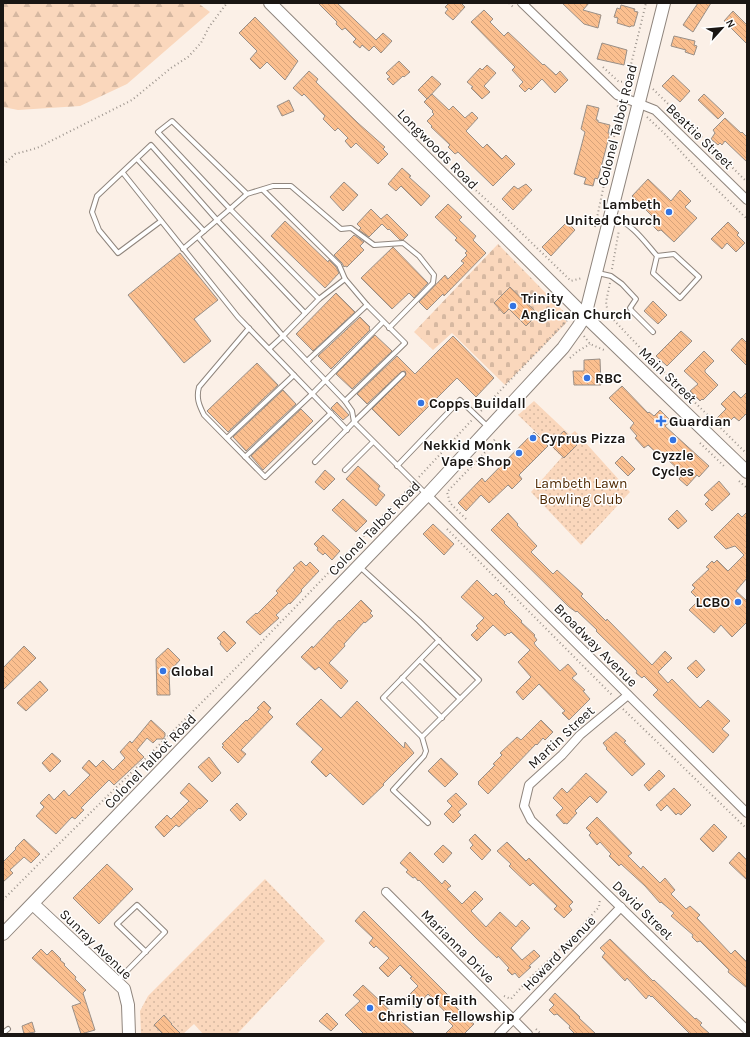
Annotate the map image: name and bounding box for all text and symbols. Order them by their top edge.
north arrow [702,8,742,48]
text: N [723,17,738,30]
street label: Colonel Talbot Road [594,62,641,188]
street label: Beattie Street [662,100,737,173]
street label: Longwoods Road [394,105,482,193]
place label: Lambeth United Church [565,196,661,229]
marker: Lambeth United Church [664,207,674,217]
place label: Trinity Anglican Church [521,290,631,323]
marker: Trinity Anglican Church [508,301,518,311]
street label: Main Street [635,344,700,407]
place label: RBC [595,370,622,387]
marker: RBC [582,373,592,383]
place label: Copps Buildall [429,395,526,412]
marker: Copps Buildall [416,398,426,408]
place label: Guardian [669,413,731,430]
marker: Guardian [656,416,666,426]
place label: Cyprus Pizza [541,430,625,447]
marker: Cyprus Pizza [528,433,538,443]
marker: Cyzzle Cycles [668,435,678,445]
place label: Nekkid Monk Vape Shop [423,437,512,470]
place label: Cyzzle Cycles [652,447,694,480]
marker: Nekkid Monk Vape Shop [514,448,524,458]
park label: Lambeth Lawn Bowling Club [535,475,627,508]
street label: Colonel Talbot Road [325,478,424,579]
place label: LCBO [696,594,730,611]
marker: LCBO [733,597,743,607]
street label: Broadway Avenue [550,600,641,691]
place label: Global [171,663,214,680]
marker: Global [158,666,168,676]
street label: Martin Street [525,702,598,772]
street label: Colonel Talbot Road [101,711,200,812]
street label: David Street [609,877,677,944]
street label: Sunray Avenue [56,906,135,983]
street label: Marianna Drive [417,906,498,987]
street label: Howard Avenue [519,912,599,994]
place label: Family of Faith Christian Fellowship [378,992,515,1025]
marker: Family of Faith Christian Fellowship [365,1003,375,1013]

